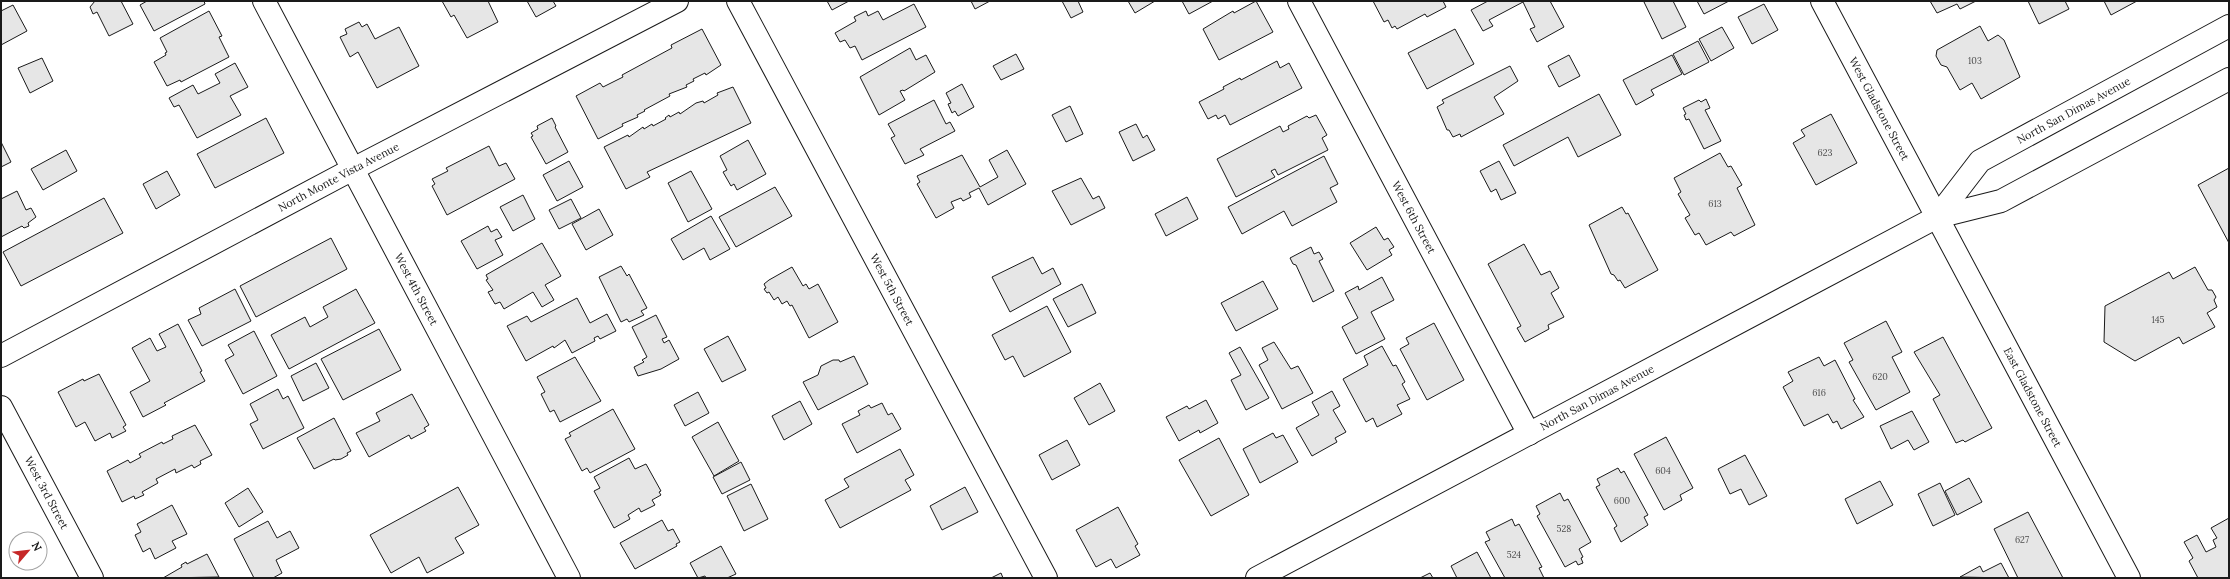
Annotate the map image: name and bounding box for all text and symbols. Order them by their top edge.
street label: West Gladstone Street [1846,55,1913,163]
house number: 103 [1968,55,1982,66]
street label: North San Dimas Avenue [2014,74,2133,147]
street label: North Monte Vista Avenue [275,139,401,215]
house number: 623 [1818,147,1832,158]
street label: West 6th Street [1389,179,1439,257]
house number: 613 [1708,198,1722,209]
street label: West 4th Street [392,251,442,328]
street label: West 5th Street [867,251,917,329]
house number: 145 [2151,314,2165,325]
street label: East Gladstone Street [2001,345,2065,450]
street label: North San Dimas Avenue [1538,361,1656,433]
house number: 620 [1872,371,1888,382]
house number: 616 [1812,387,1826,398]
street label: West 3rd Street [22,454,72,532]
house number: 604 [1655,465,1671,476]
house number: 600 [1614,495,1631,506]
house number: 528 [1557,523,1571,534]
north arrow [8,531,48,571]
house number: 627 [2015,534,2029,545]
text: N [29,539,45,554]
house number: 524 [1507,549,1521,560]

